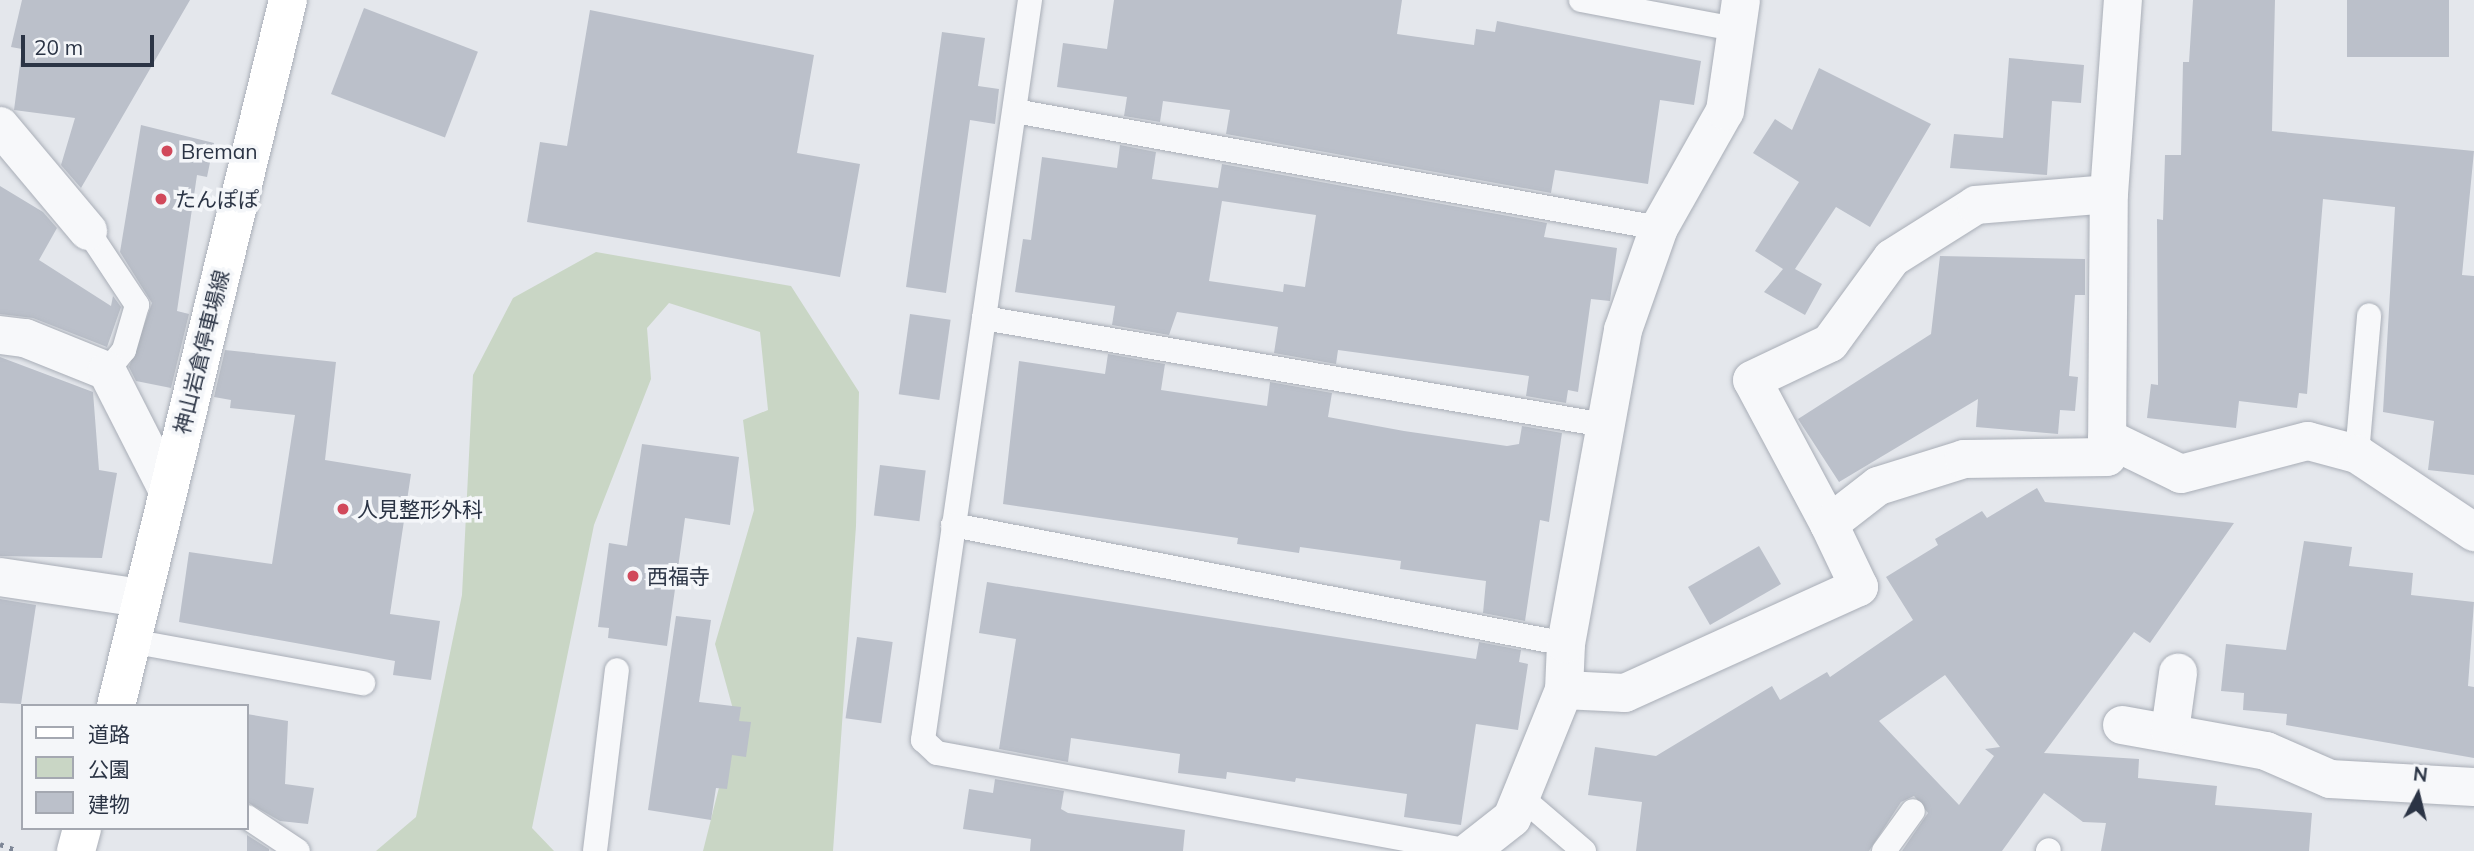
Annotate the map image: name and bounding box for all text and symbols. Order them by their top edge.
scale bar [24,21,158,65]
text: 20 m [34,34,83,60]
place label: Breman [181,138,258,164]
marker: Breman [159,143,175,159]
place label: たんぽぽ [175,186,259,212]
marker: たんぽぽ [153,191,169,207]
street label: 神山岩倉停車場線 [168,267,234,437]
place label: 人見整形外科 [357,496,483,522]
marker: 人見整形外科 [335,501,351,517]
place label: 西福寺 [647,563,710,589]
marker: 西福寺 [625,568,641,584]
legend [21,704,248,830]
text: 道路 [88,721,130,747]
text: 公園 [88,756,130,782]
north arrow [2383,760,2453,830]
text: N [2412,761,2429,787]
text: 建物 [88,791,130,817]

